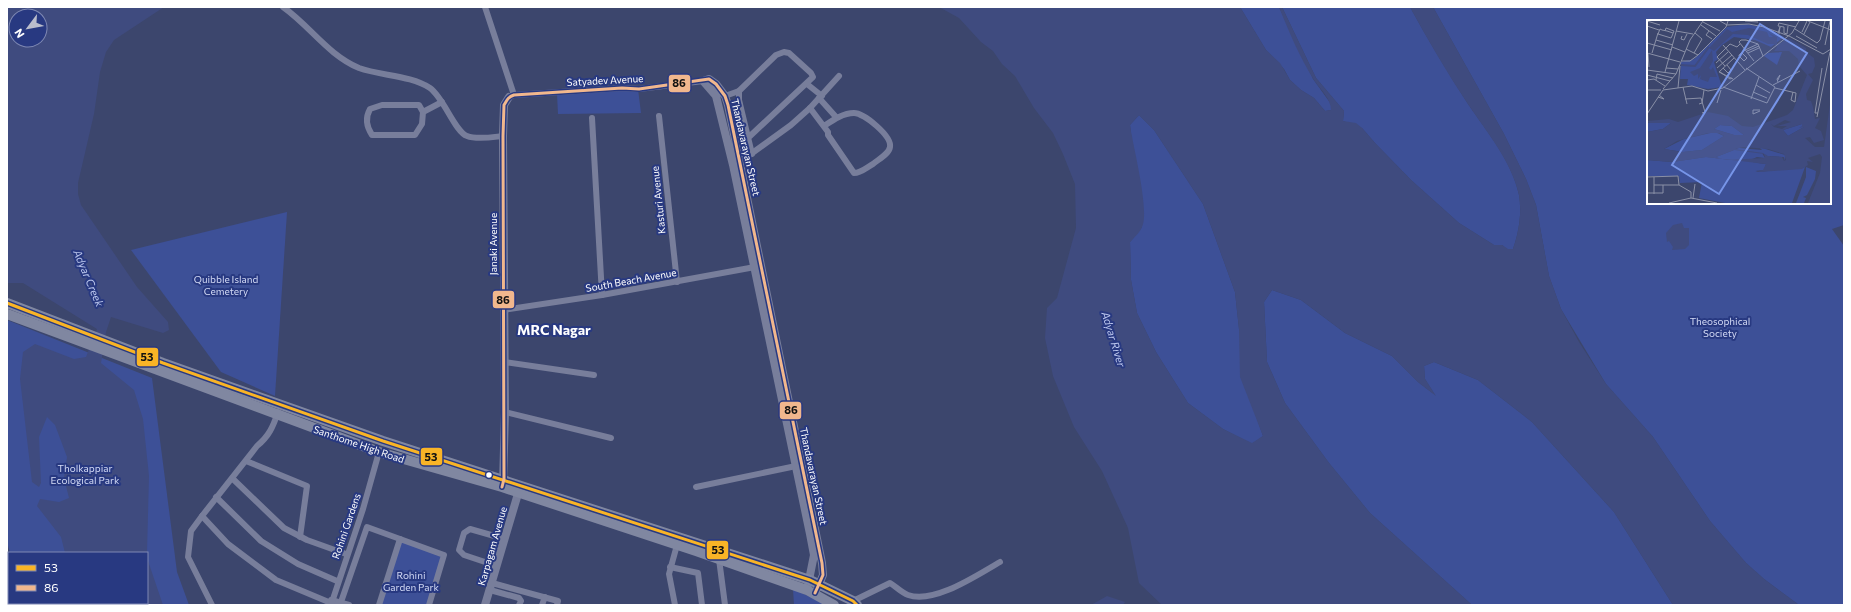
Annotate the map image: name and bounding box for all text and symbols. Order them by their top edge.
north arrow [8,8,48,48]
inset map [1647,20,1831,204]
text: N [11,27,27,41]
street label: Satyadev Avenue [566,72,644,88]
line badge: 86 [668,74,691,93]
text: 86 [672,76,686,89]
street label: Thandavarayan Street [729,97,763,197]
street label: Kasturi Avenue [648,166,668,234]
street label: Janaki Avenue [487,213,499,275]
water label: Adyar Creek [71,247,107,309]
street label: South Beach Avenue [585,266,677,294]
park label: Quibble Island Cemetery [194,273,258,297]
line badge: 86 [492,290,515,309]
text: 86 [496,293,510,306]
water label: Adyar River [1099,309,1129,369]
park label: Theosophical Society [1690,315,1750,339]
district label: MRC Nagar [517,321,591,338]
line badge: 53 [136,347,159,367]
text: 53 [141,350,153,363]
line badge: 86 [779,401,802,420]
text: 86 [784,403,798,416]
street label: Santhome High Road [312,423,406,465]
street label: Thandavarayan Street [798,426,830,526]
line badge: 53 [420,447,443,466]
text: 53 [425,450,437,463]
park label: Tholkappiar Ecological Park [51,462,120,486]
unlabelled marker [484,470,494,480]
street label: Rohini Gardens [329,491,363,560]
street label: Karpagam Avenue [475,505,509,587]
line badge: 53 [706,540,729,560]
text: 53 [712,543,724,556]
legend [8,552,148,604]
text: 53 [44,560,58,574]
park label: Rohini Garden Park [383,569,440,593]
text: 86 [44,580,59,594]

